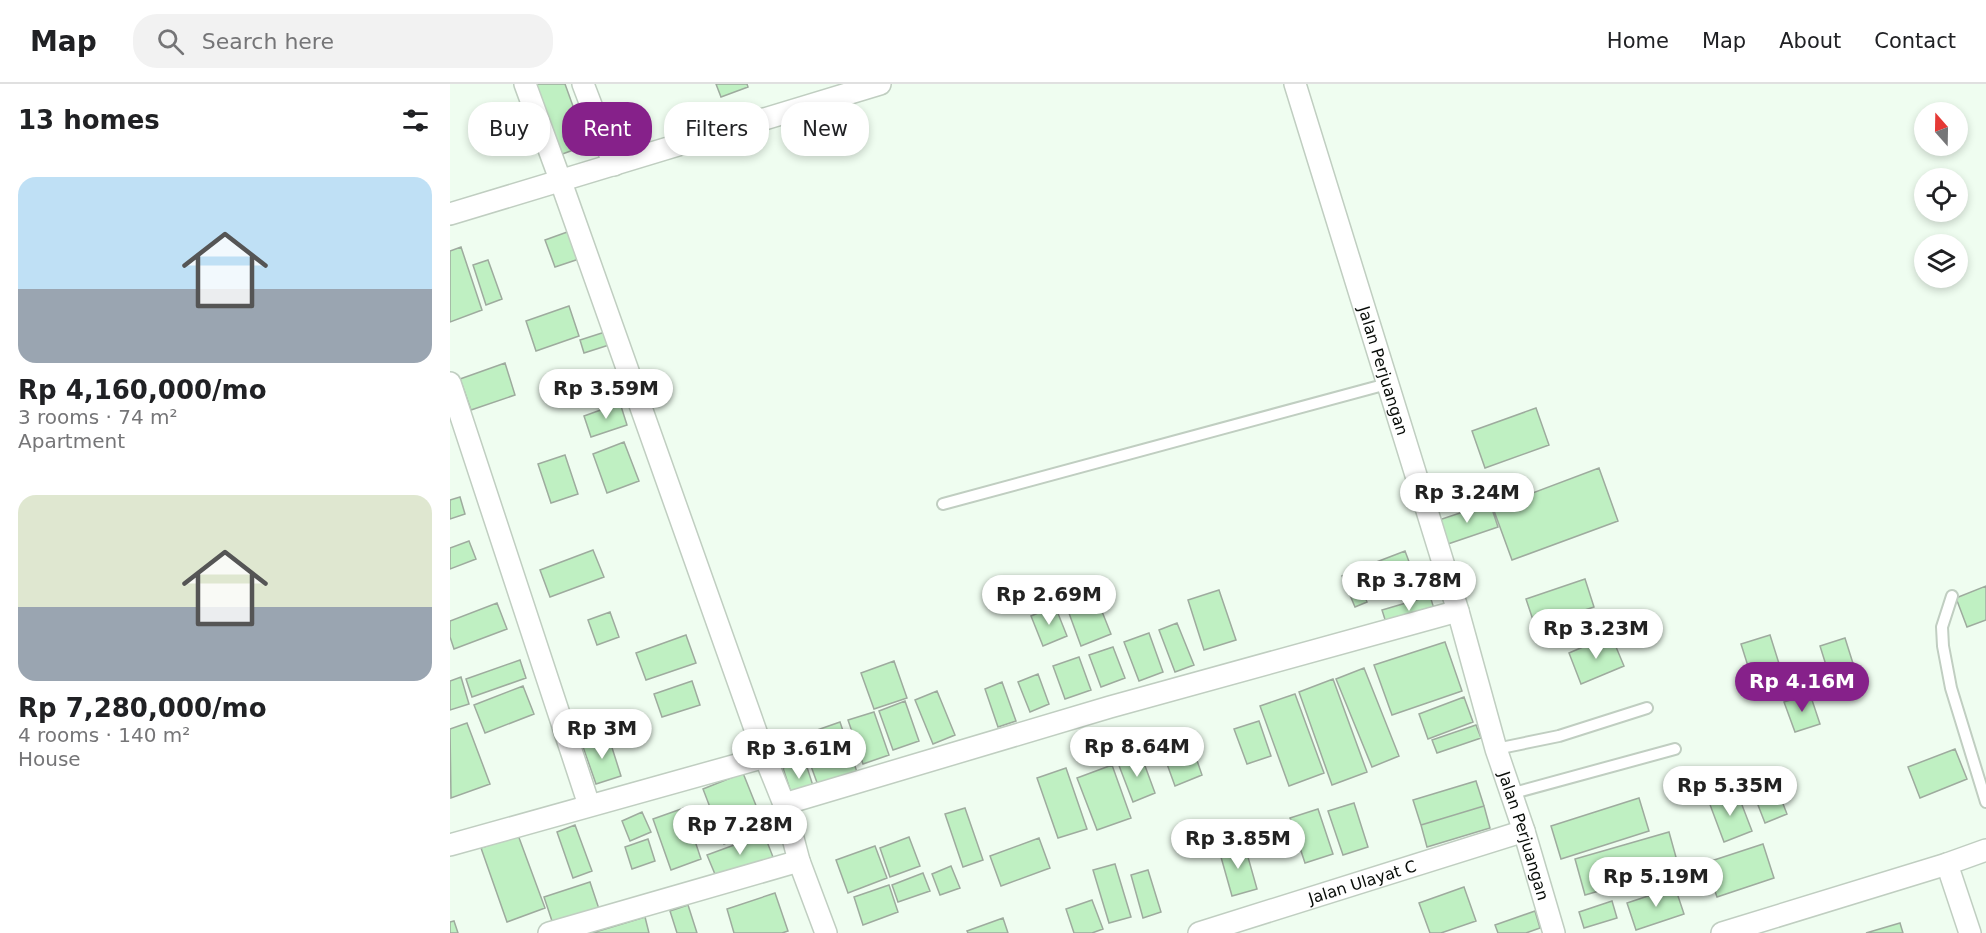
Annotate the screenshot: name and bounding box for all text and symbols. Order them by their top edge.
search box [133,14,553,68]
text: Map [30,25,97,58]
icon: search [154,25,187,58]
text: Search here [202,29,334,54]
text: Home [1607,29,1669,53]
text: Map [1702,29,1746,53]
text: About [1779,29,1841,53]
text: Contact [1874,29,1956,53]
chip: Buy [468,102,550,156]
chip: Rent [562,102,652,156]
chip: Filters [664,102,769,156]
chip: New [781,102,869,156]
north arrow [1914,102,1968,156]
map controls [1914,102,1968,288]
icon: filters [399,104,432,137]
text: 13 homes [18,105,160,135]
button: locate [1914,168,1968,222]
icon: home [171,216,279,324]
button: layers [1914,234,1968,288]
street label: Jalan Perjuangan [1354,303,1412,438]
pin: Rp 3.59M [544,369,668,420]
text: Rp 4,160,000/mo [18,375,267,405]
text: Rp 3.59M [553,376,659,400]
text: 3 rooms · 74 m² [18,405,178,429]
text: Apartment [18,429,125,453]
pin: Rp 3.24M [1405,473,1529,524]
text: Rp 3.24M [1414,480,1520,504]
icon: home [171,534,279,642]
pin: Rp 3.78M [1347,561,1471,612]
text: Rp 3.78M [1356,568,1462,592]
pin: Rp 2.69M [987,575,1111,626]
text: Rp 2.69M [996,582,1102,606]
pin: Rp 3.23M [1534,609,1658,660]
text: Rp 3.23M [1543,616,1649,640]
pin: Rp 4.16M [1740,662,1864,713]
text: Rp 4.16M [1749,669,1855,693]
text: Rp 7,280,000/mo [18,693,267,723]
pin: Rp 3M [560,709,644,760]
text: Rp 3M [567,716,637,740]
text: 4 rooms · 140 m² [18,723,190,747]
pin: Rp 8.64M [1075,727,1199,778]
pin: Rp 3.61M [737,729,861,780]
text: Rp 8.64M [1084,734,1190,758]
text: Rp 3.61M [746,736,852,760]
text: House [18,747,81,771]
pin: Rp 5.35M [1668,766,1792,817]
street label: Jalan Perjuangan [1494,768,1553,903]
text: Rp 5.35M [1677,773,1783,797]
pin: Rp 7.28M [678,805,802,856]
text: Rp 7.28M [687,812,793,836]
pin: Rp 3.85M [1176,819,1300,870]
text: Rp 3.85M [1185,826,1291,850]
street label: Jalan Ulayat C [1305,856,1419,908]
pin: Rp 5.19M [1594,857,1718,908]
text: Rp 5.19M [1603,864,1709,888]

